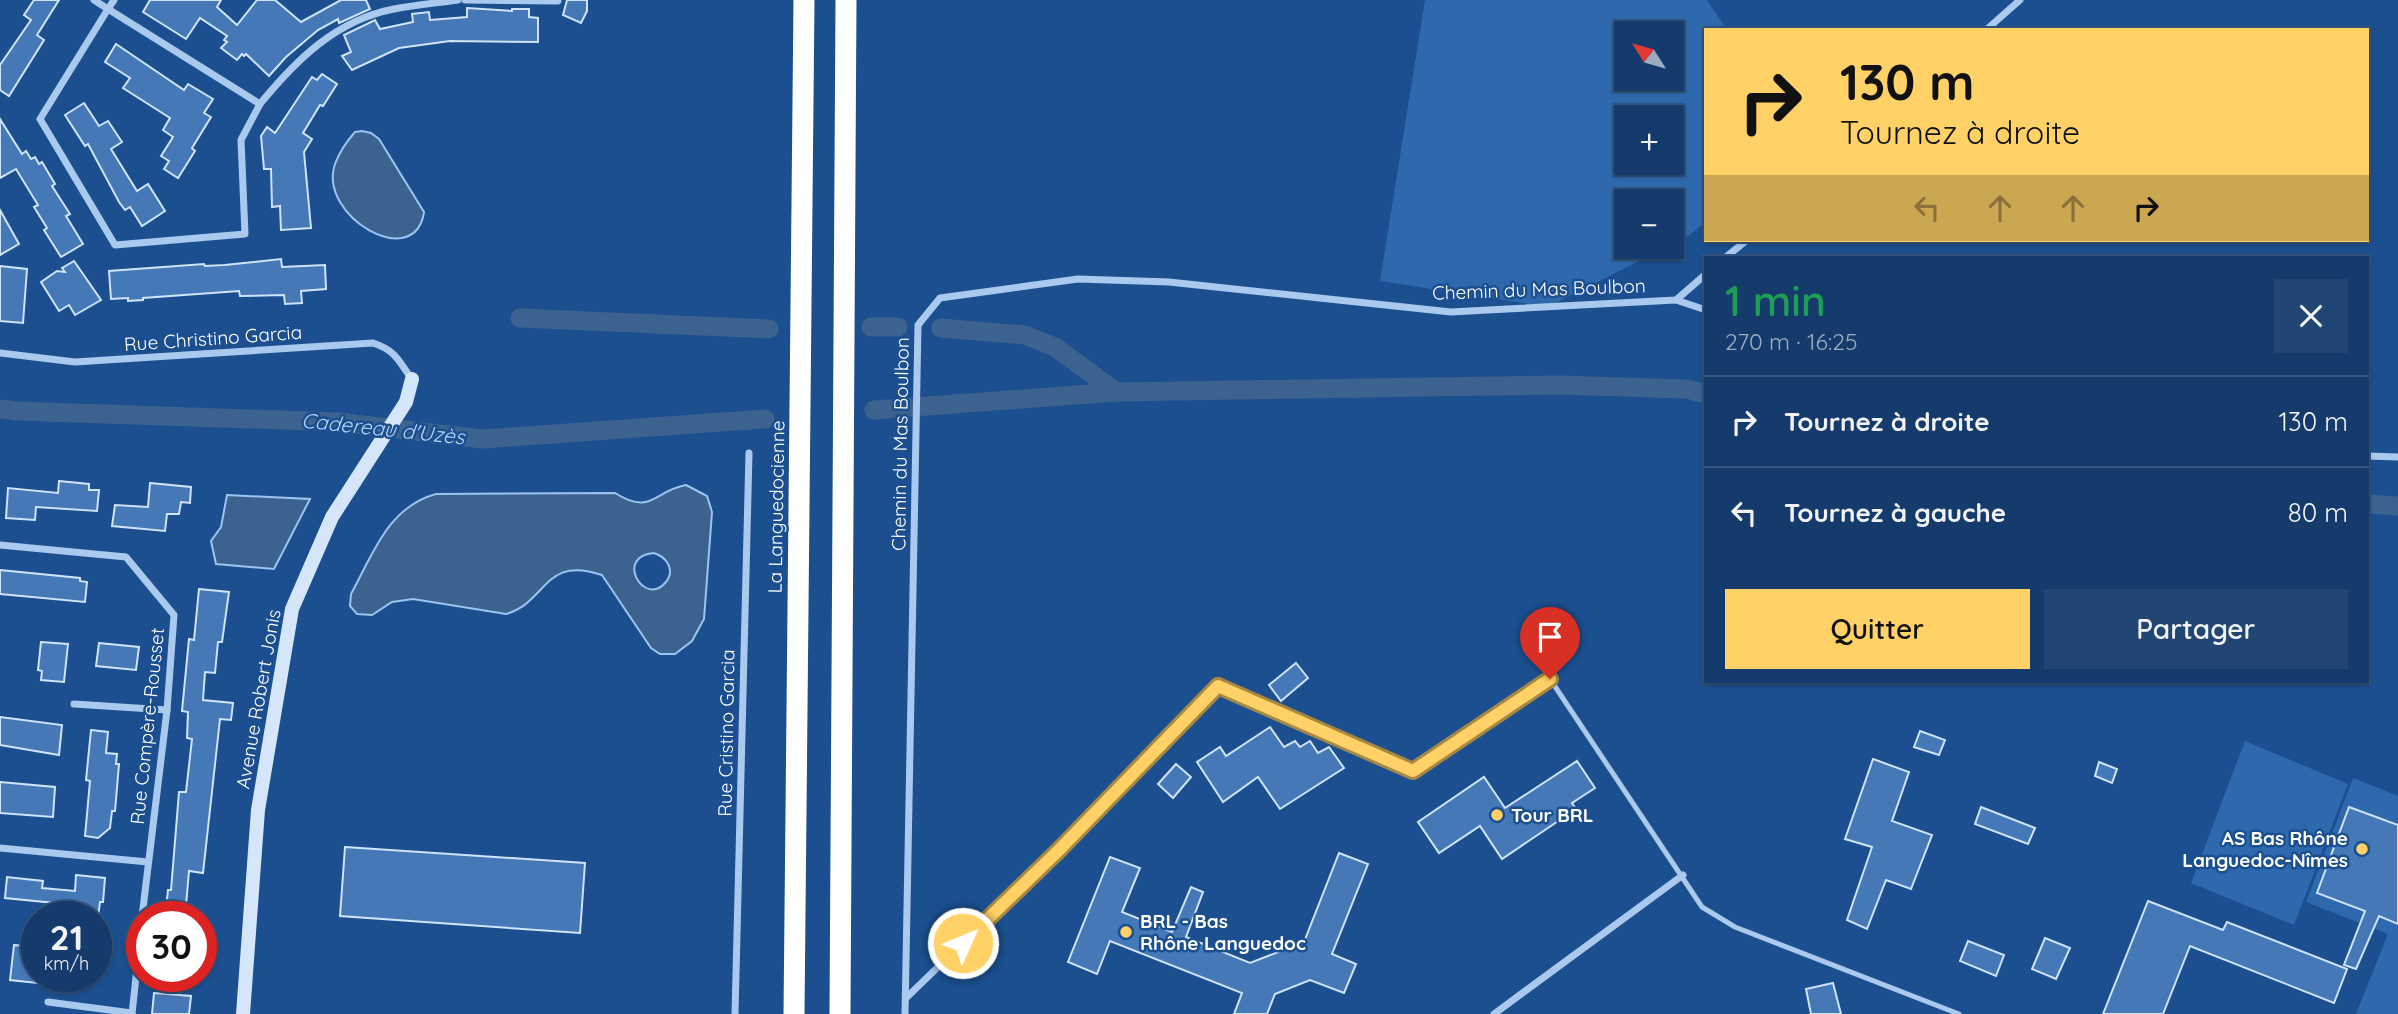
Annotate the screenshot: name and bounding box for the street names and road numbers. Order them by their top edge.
street label: Chemin du Mas Boulbon [1432,273,1646,305]
street label: Rue Christino Garcia [123,320,303,356]
street label: Chemin du Mas Boulbon [886,337,914,551]
street label: La Languedocienne [762,420,790,594]
street label: Avenue Robert Jonis [230,607,286,791]
street label: Rue Compère-Rousset [125,626,169,826]
street label: Rue Cristino Garcia [713,649,739,817]

